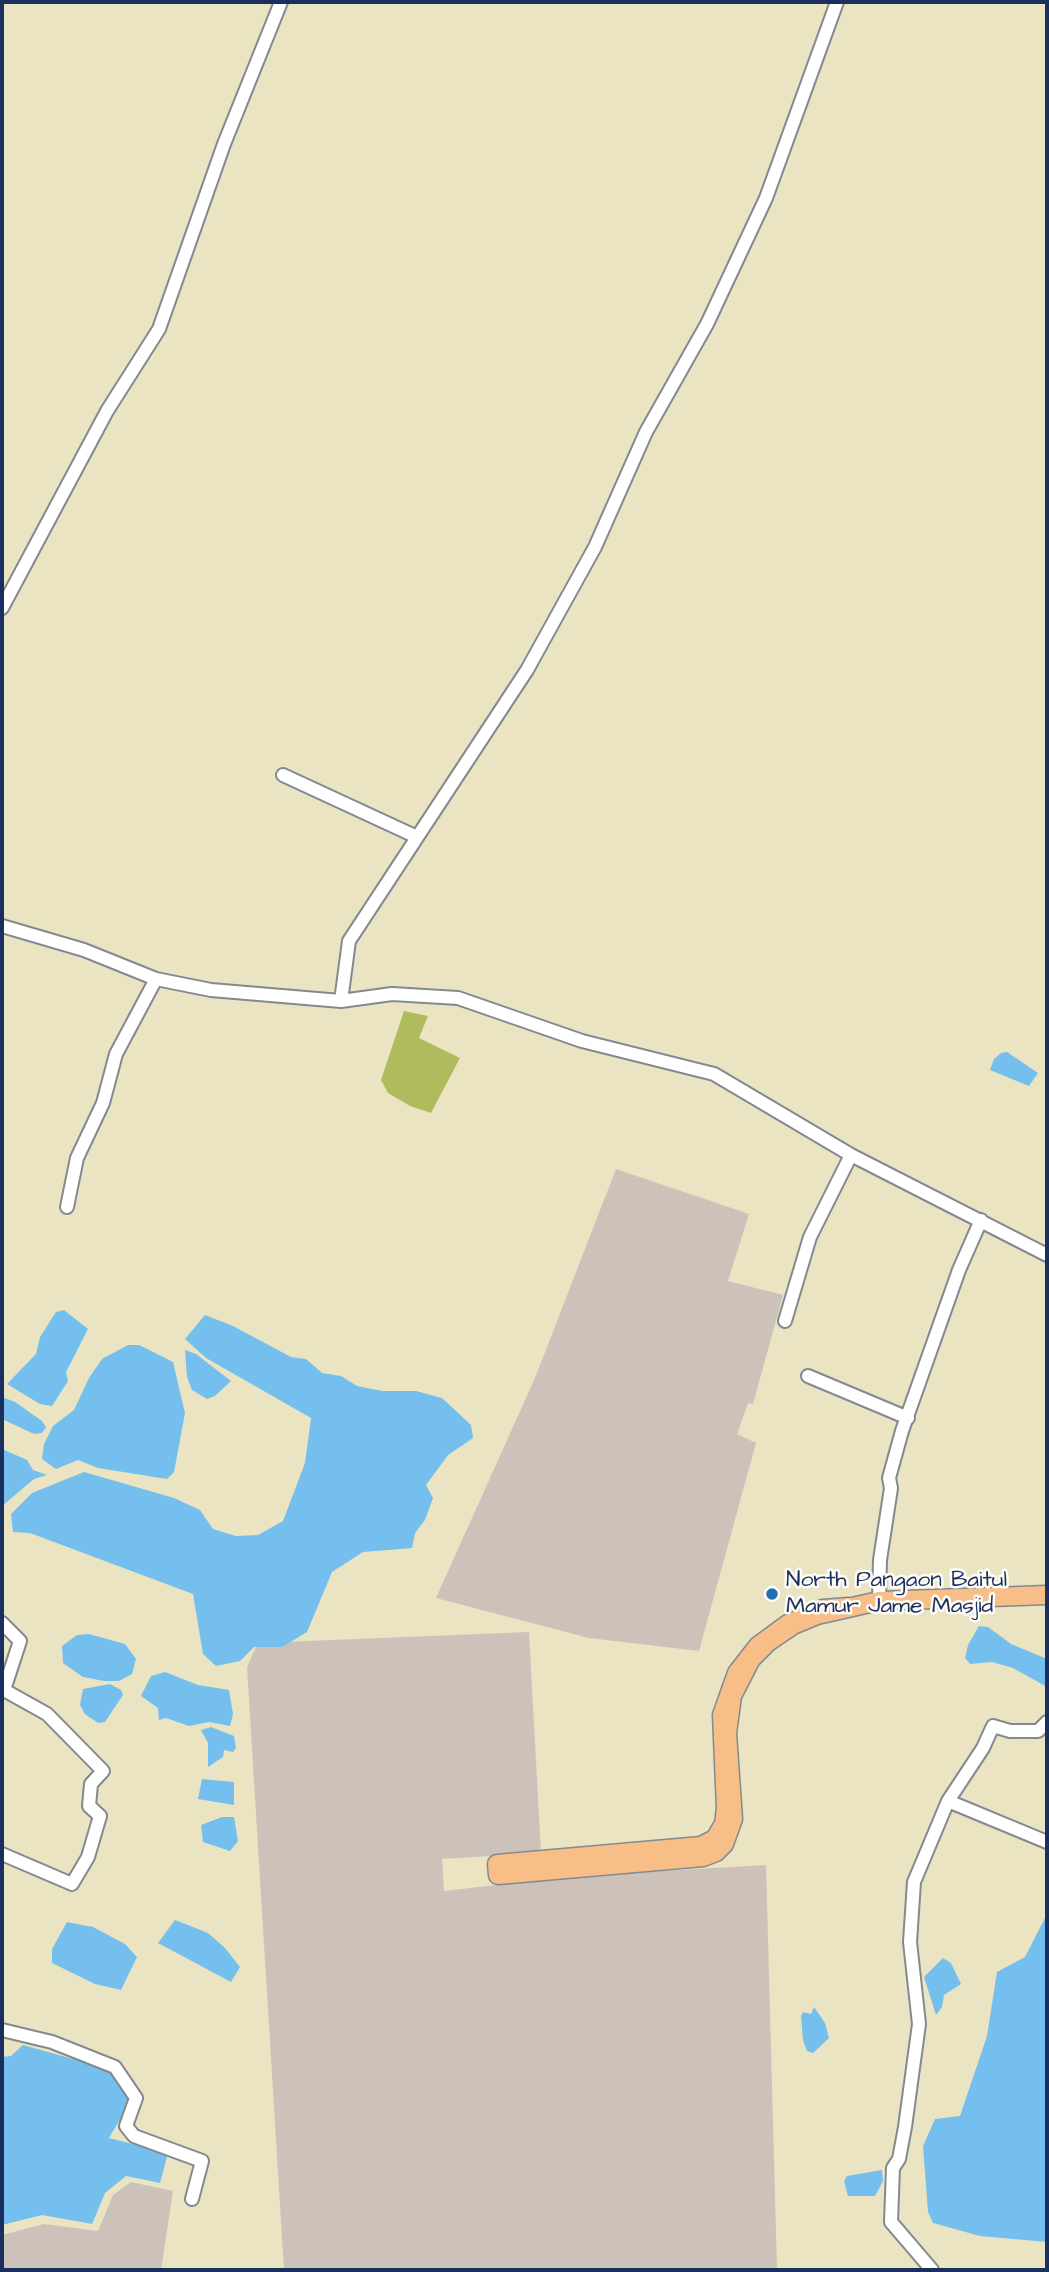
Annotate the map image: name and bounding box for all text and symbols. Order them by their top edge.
place label: North Pangaon Baitul Mamur Jame Masjid [786,1567,1007,1621]
marker: North Pangaon Baitul Mamur Jame Masjid [764,1586,780,1602]

